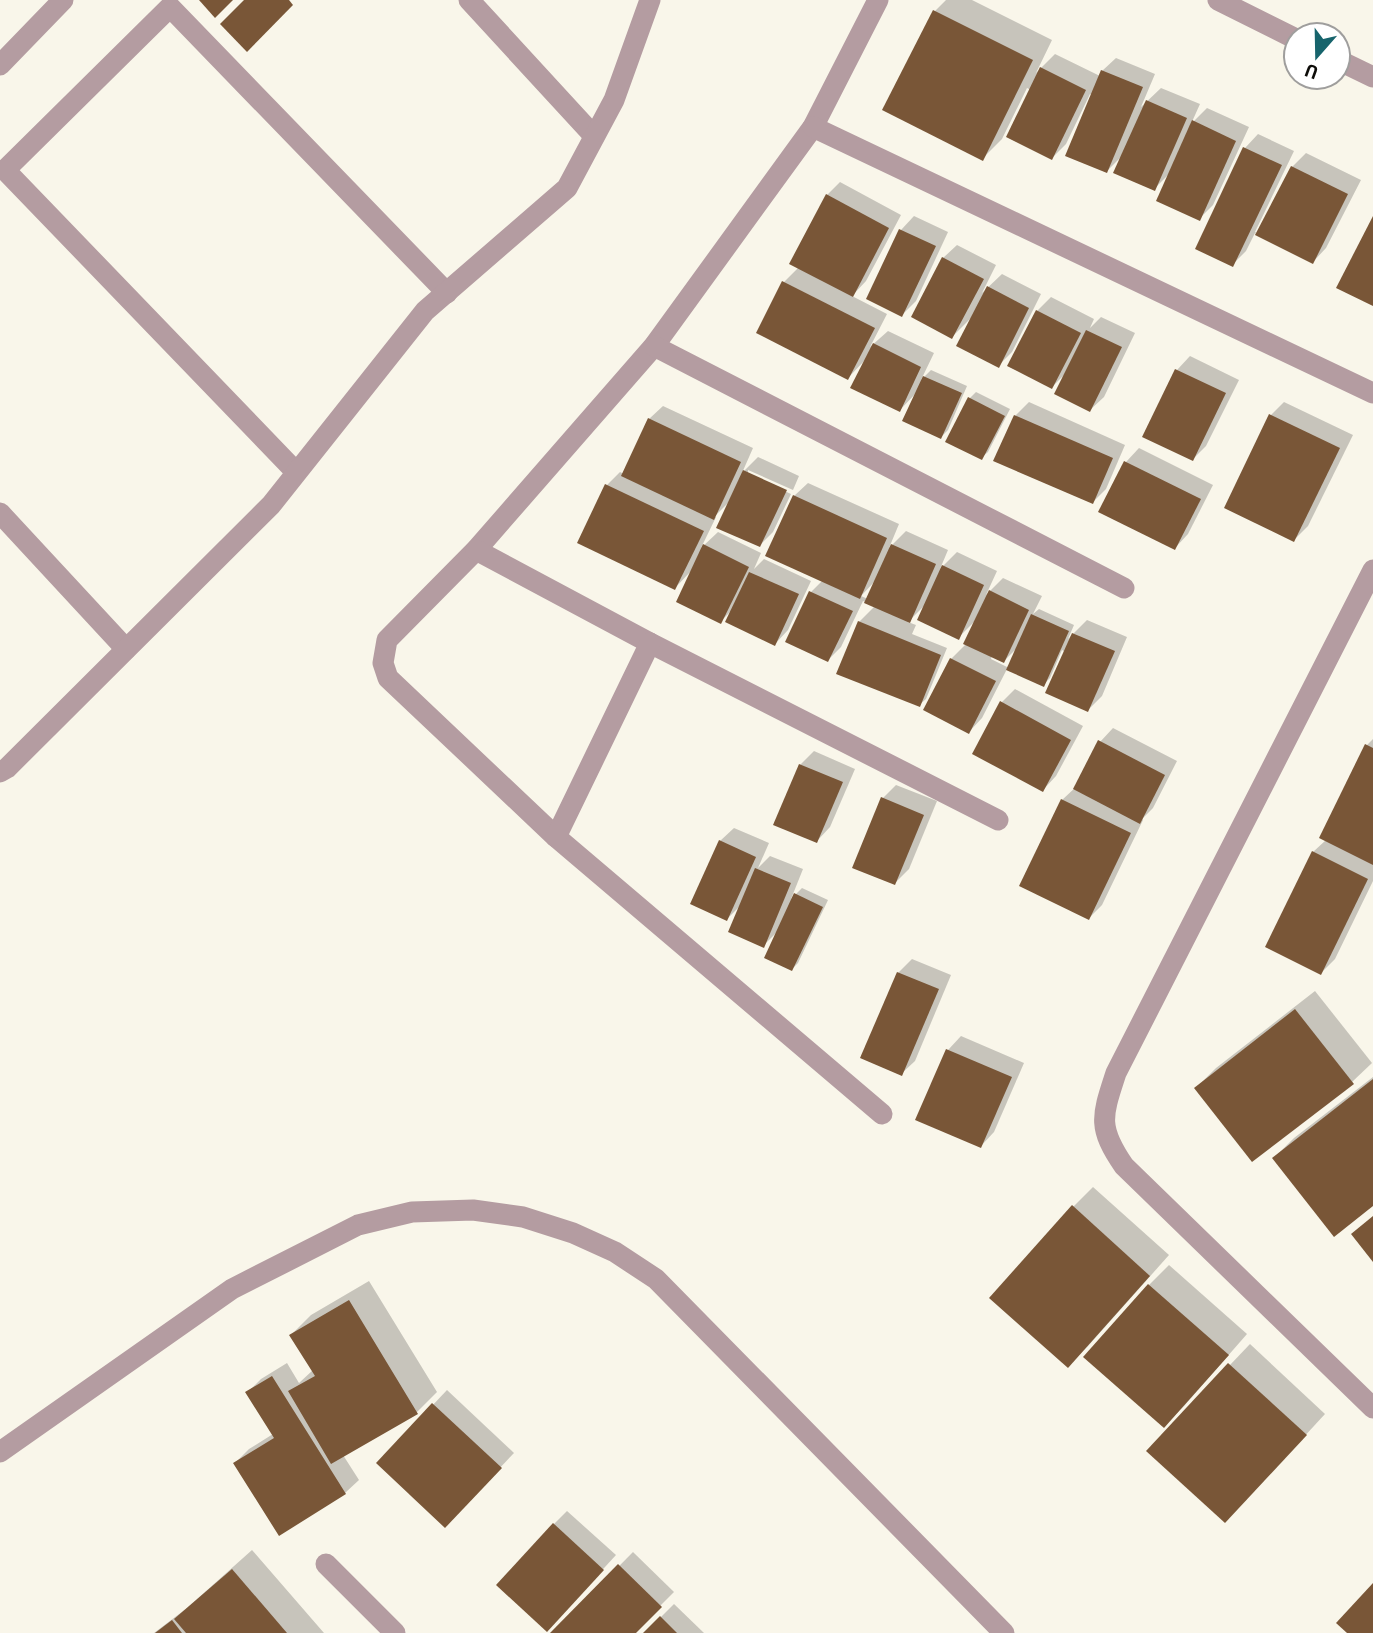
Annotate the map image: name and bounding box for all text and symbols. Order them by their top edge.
north arrow [1282,21,1352,91]
text: U [1300,57,1322,88]

